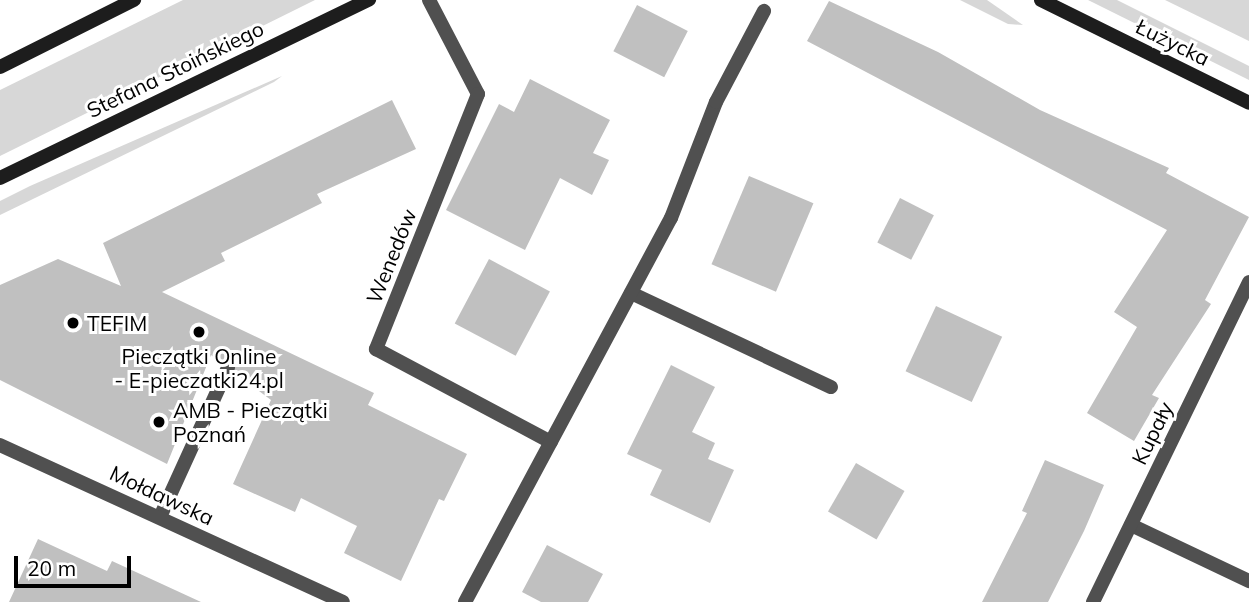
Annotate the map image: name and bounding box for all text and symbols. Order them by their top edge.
street label: Łużycka [1132,13,1214,71]
street label: Stefana Stoińskiego [82,15,268,123]
street label: Wenedów [361,205,421,307]
place label: TEFIM [87,310,147,336]
marker: TEFIM [65,315,81,331]
marker: Pieczątki Online - E-pieczatki24.pl [191,324,207,340]
place label: Pieczątki Online - E-pieczatki24.pl [114,343,284,393]
place label: AMB - Pieczątki Poznań [173,397,328,447]
street label: Kupały [1126,398,1178,468]
marker: AMB - Pieczątki Poznań [151,414,167,430]
street label: Mołdawska [106,460,218,530]
scale bar [18,542,135,586]
text: 20 m [27,555,76,581]

